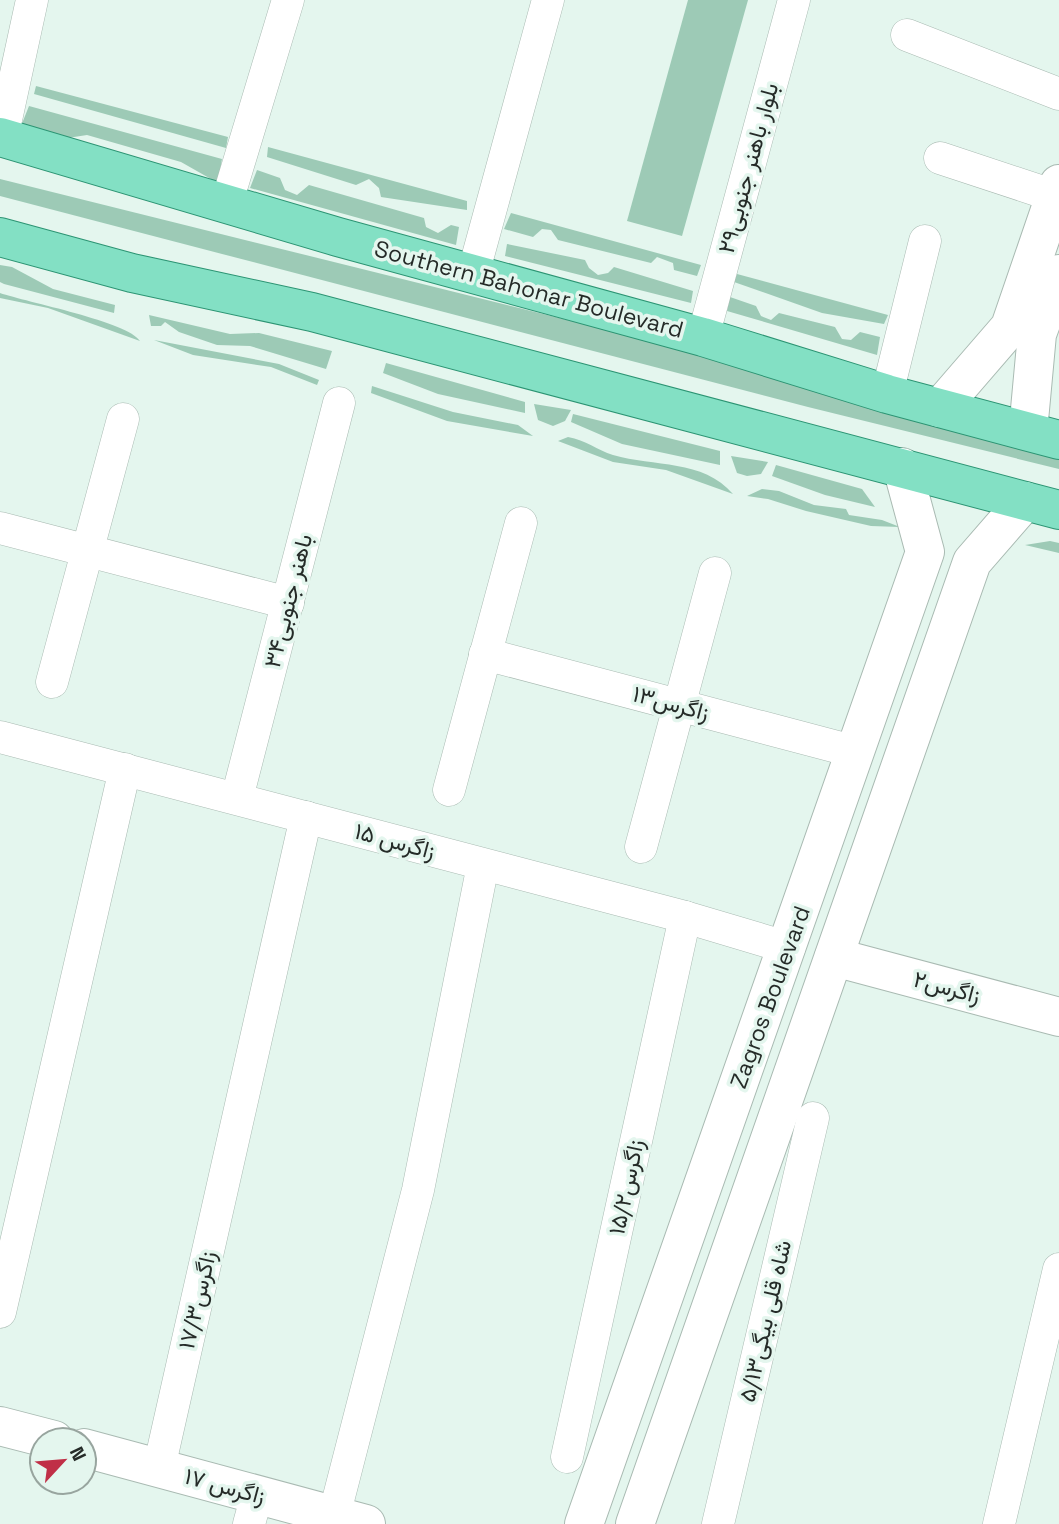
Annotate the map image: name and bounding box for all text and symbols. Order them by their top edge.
street label: بلوار باهنر جنوبی۲۹ [711,80,785,256]
street label: Southern Bahonar Boulevard [371,233,687,345]
street label: باهنر جنوبی۳۴ [257,531,319,671]
street label: زاگرس۱۳ [629,678,713,728]
street label: زاگرس ۱۵ [351,816,439,866]
street label: Zagros Boulevard [723,902,817,1092]
street label: زاگرس۲ [910,964,984,1010]
street label: زاگرس۱۵/۲ [601,1137,651,1237]
street label: شاه قلی بیگی۵/۱۳ [732,1237,798,1405]
street label: زاگرس۱۷/۳ [171,1248,223,1352]
north arrow [28,1426,98,1496]
text: N [64,1443,92,1465]
street label: زاگرس ۱۷ [181,1461,269,1511]

